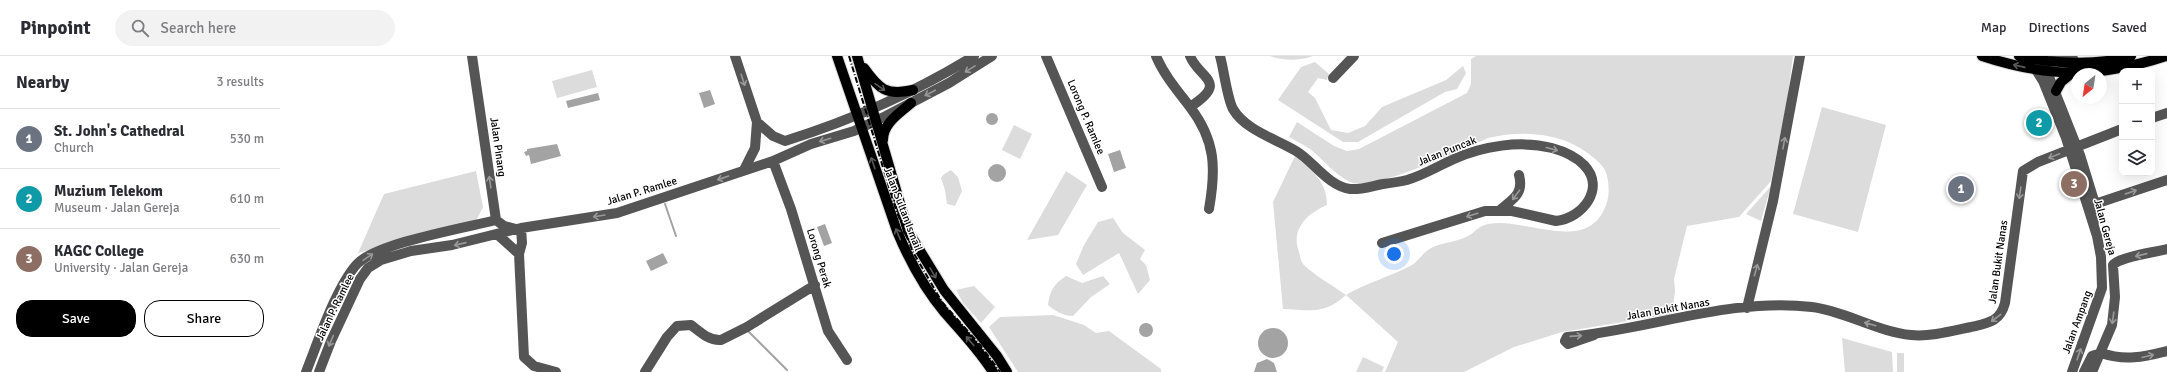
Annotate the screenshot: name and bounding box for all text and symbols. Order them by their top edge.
search box [115,10,395,46]
text: Pinpoint [20,16,91,40]
icon: search [129,17,151,39]
text: Search here [161,19,236,37]
text: Map [1981,19,2007,36]
text: Directions [2029,19,2090,36]
text: Saved [2112,19,2147,36]
one-way arrow [2012,62,2025,70]
one-way arrow [964,66,976,74]
north arrow [2071,68,2107,104]
map controls [2119,68,2155,176]
button: + [2119,68,2155,104]
text: Nearby [16,72,69,93]
one-way arrow [740,73,747,86]
text: 3 results [216,74,264,90]
street label: Lorong P. Ramlee [1064,78,1108,156]
one-way arrow [874,83,885,91]
one-way arrow [924,90,936,97]
button: − [2119,104,2155,140]
pin: 2 [2026,108,2052,138]
street label: Jalan Pinang [487,116,509,178]
text: St. John's Cathedral [54,122,184,140]
text: 1 [25,131,33,147]
text: 530 m [230,131,264,147]
street label: Jalan Puncak [1416,133,1479,169]
one-way arrow [818,137,831,144]
one-way arrow [1780,137,1788,150]
text: Church [54,140,94,156]
button: layers [2119,140,2155,176]
one-way arrow [1545,145,1558,153]
one-way arrow [2048,152,2060,160]
one-way arrow [869,157,876,170]
street label: Jalan Sultan Ismail [881,165,925,253]
pin: 3 [2061,169,2087,199]
street label: Jalan P. Ramlee [605,174,679,208]
one-way arrow [717,174,729,182]
pin: 1 [1948,174,1974,204]
one-way arrow [486,175,494,188]
text: Muzium Telekom [54,182,163,200]
one-way arrow [2016,186,2024,199]
one-way arrow [2124,188,2137,195]
one-way arrow [1512,190,1520,201]
text: 2 [25,191,33,207]
text: 610 m [230,191,264,207]
street label: Jalan Gereja [2091,197,2119,257]
text: Museum · Jalan Gereja [54,200,180,216]
one-way arrow [593,212,606,220]
one-way arrow [1466,212,1479,219]
street label: Jalan Bukit Nanas [1986,219,2010,305]
street label: Lorong Perak [804,227,834,290]
one-way arrow [894,228,901,240]
one-way arrow [454,240,467,248]
text: KAGC College [54,242,144,260]
your location [1384,244,1404,264]
text: 3 [25,251,33,267]
text: 630 m [230,251,264,267]
one-way arrow [362,252,374,260]
one-way arrow [2135,252,2148,260]
text: University · Jalan Gereja [54,260,188,276]
one-way arrow [1753,264,1760,277]
one-way arrow [929,267,937,279]
street label: Jalan P. Ramlee [313,272,357,342]
street label: Jalan Ampang [2060,289,2094,355]
street label: Jalan Bukit Nanas [1625,295,1711,323]
button: Save [16,300,136,337]
button: Share [144,300,264,337]
one-way arrow [2109,311,2117,324]
one-way arrow [1991,313,2001,322]
one-way arrow [1864,320,1877,327]
one-way arrow [1569,333,1582,340]
one-way arrow [327,334,334,346]
one-way arrow [966,335,975,346]
one-way arrow [2075,348,2083,360]
one-way arrow [2141,352,2154,360]

